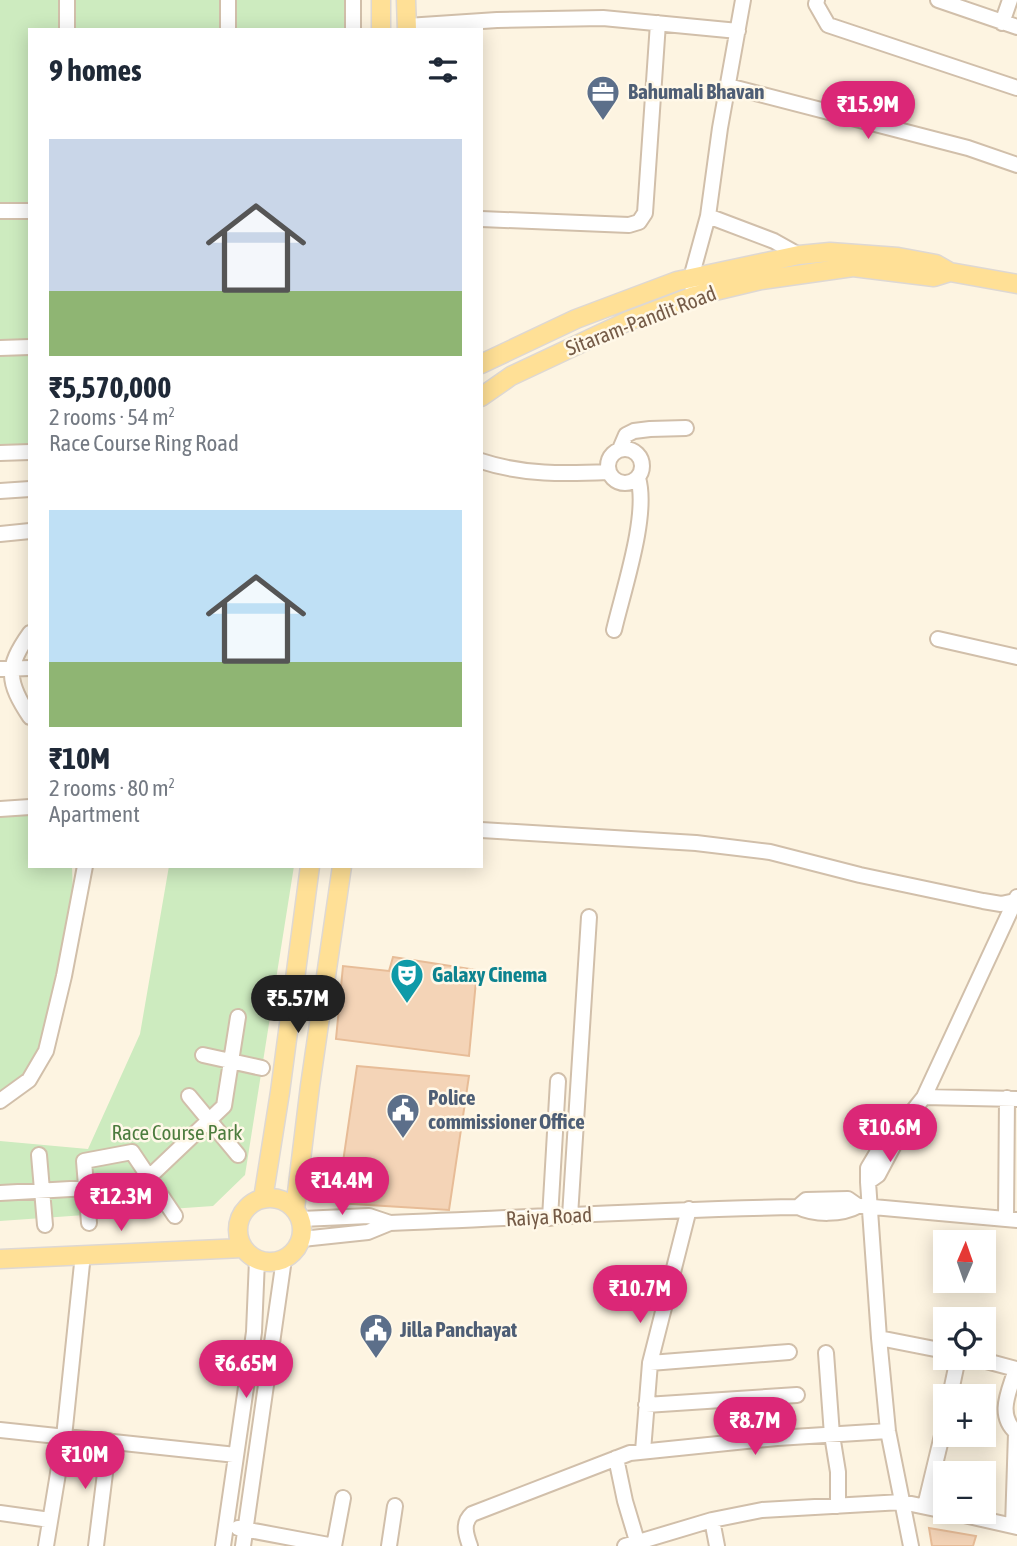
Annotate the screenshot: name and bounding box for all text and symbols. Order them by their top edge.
icon: filters [424,51,462,89]
text: 9 homes [49,53,142,87]
office icon: Bahumali Bhavan [584,73,622,122]
place label: Bahumali Bhavan [628,79,765,103]
pin: ₹15.9M [811,82,925,141]
text: ₹15.9M [837,91,899,117]
icon: home [193,185,319,311]
street label: Sitaram-Pandit Road [562,280,719,360]
text: ₹5,570,000 [49,370,171,404]
text: 2 rooms · 54 m² [49,404,175,430]
text: Race Course Ring Road [49,430,239,456]
icon: home [193,556,319,682]
text: ₹10M [49,741,110,775]
text: 2 rooms · 80 m² [49,775,175,801]
text: Apartment [49,801,140,827]
theatre icon: Galaxy Cinema [388,956,426,1005]
place label: Galaxy Cinema [432,962,547,986]
pin: ₹5.57M [241,976,355,1035]
text: ₹5.57M [267,985,329,1011]
place label: Police commissioner Office [428,1085,585,1133]
public building icon: Police commissioner Office [384,1091,422,1140]
pin: ₹10.6M [833,1104,947,1164]
text: ₹10.6M [859,1114,921,1140]
park label: Race Course Park [112,1120,243,1144]
pin: ₹14.4M [285,1158,399,1217]
text: ₹14.4M [311,1167,373,1193]
pin: ₹12.3M [64,1174,178,1233]
text: ₹12.3M [90,1183,152,1209]
street label: Raiya Road [505,1202,593,1230]
north arrow [933,1230,996,1293]
map controls [933,1230,996,1524]
pin: ₹10.7M [583,1266,697,1325]
text: ₹10.7M [609,1275,671,1301]
button: locate [933,1307,996,1370]
public building icon: Jilla Panchayat [357,1311,395,1360]
place label: Jilla Panchayat [399,1317,517,1341]
pin: ₹6.65M [189,1340,303,1400]
text: ₹6.65M [215,1350,277,1376]
button: + [933,1384,996,1447]
pin: ₹8.7M [706,1398,804,1457]
text: ₹8.7M [729,1407,781,1433]
pin: ₹10M [44,1432,126,1491]
text: ₹10M [62,1441,108,1467]
button: − [933,1461,996,1524]

